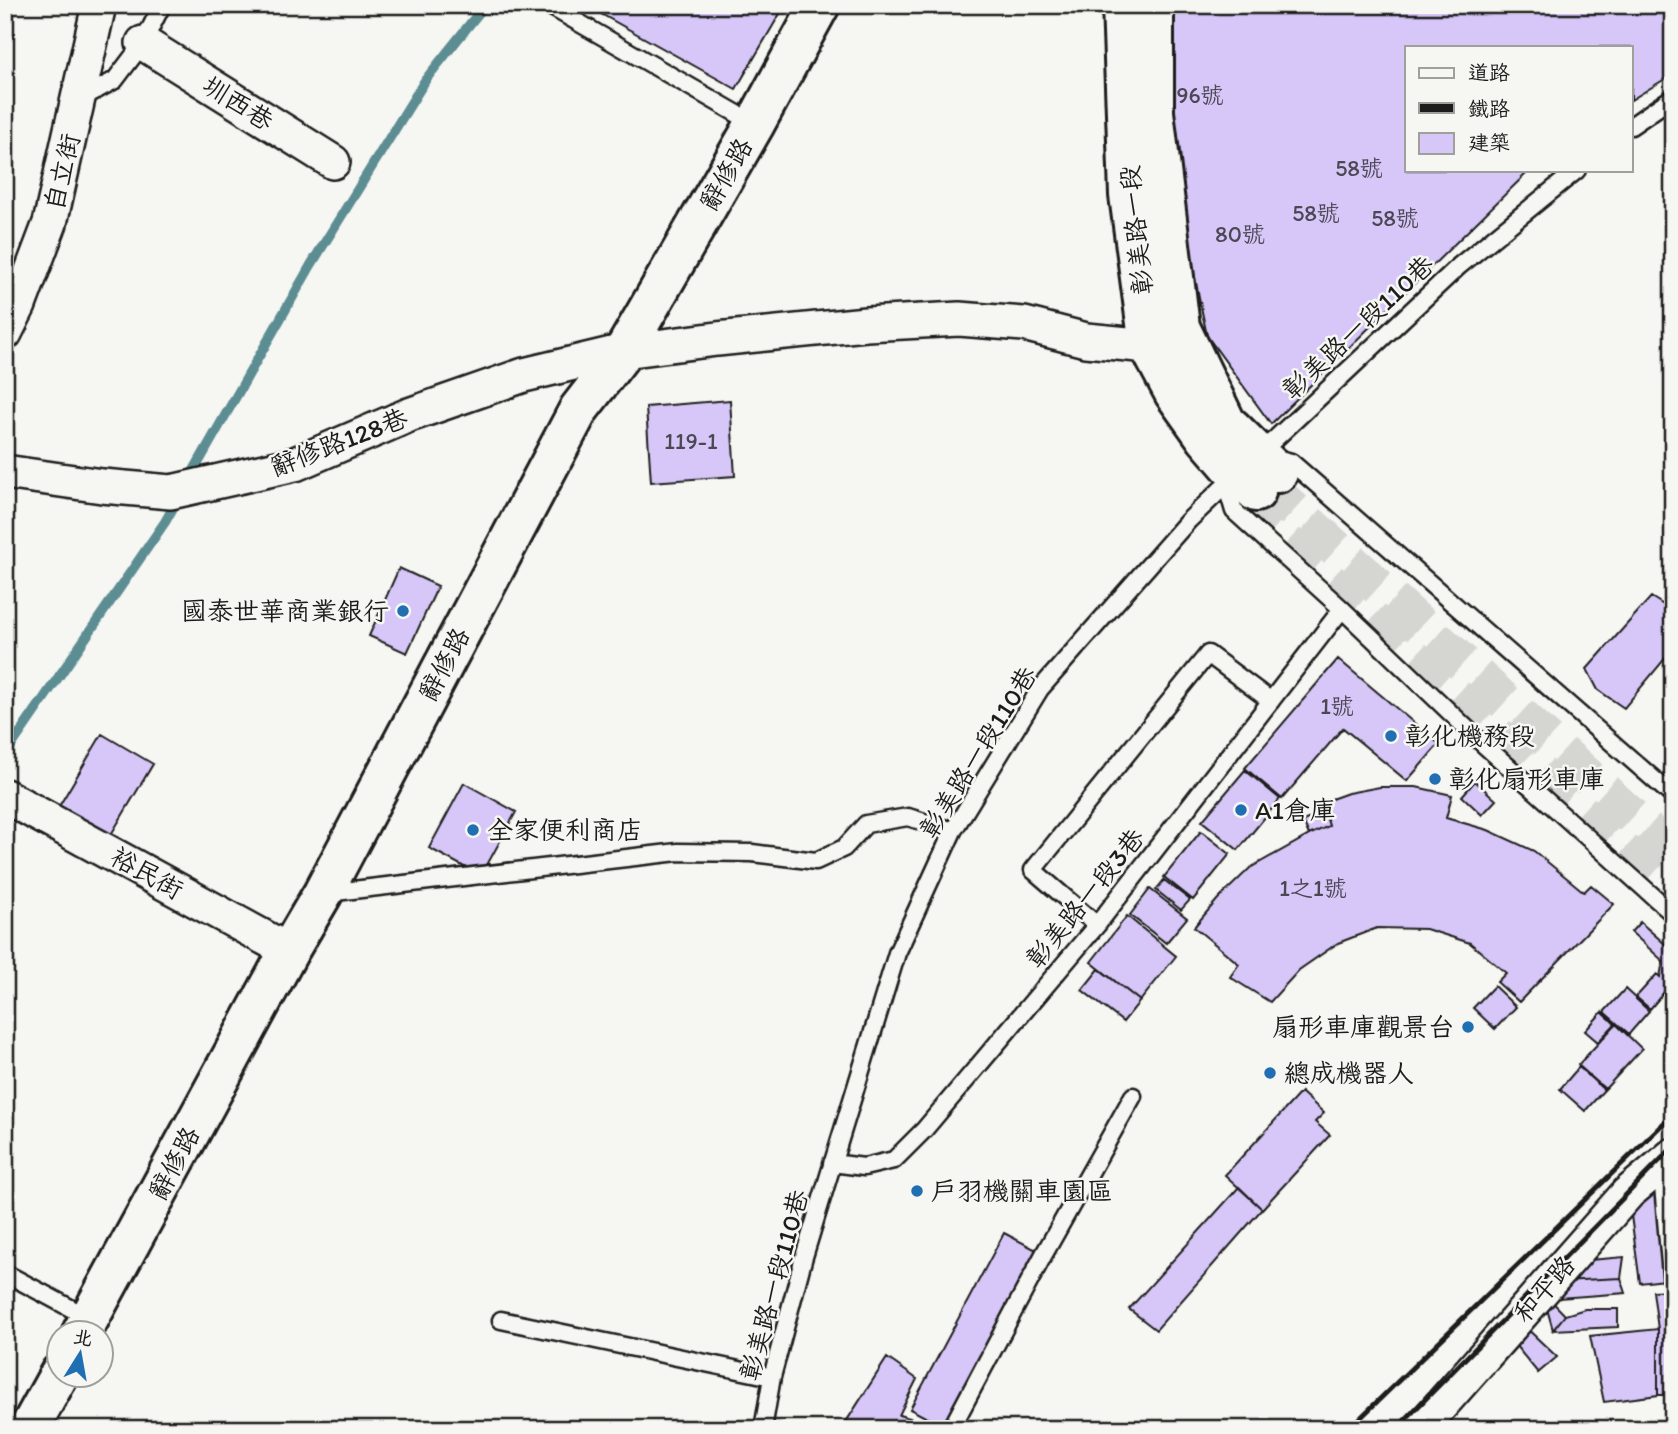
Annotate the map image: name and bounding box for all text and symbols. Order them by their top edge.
legend [1405,46,1632,172]
text: 道路 [1468,60,1510,85]
street label: 圳西巷 [196,69,280,137]
house number: 96號 [1176,81,1224,109]
text: 鐵路 [1468,96,1510,121]
street label: 自立街 [38,130,86,214]
text: 建築 [1468,130,1510,155]
street label: 辭修路 [693,132,759,216]
house number: 58號 [1335,154,1383,182]
street label: 彰美路一段 [1113,164,1159,296]
house number: 58號 [1292,199,1340,227]
house number: 58號 [1371,204,1419,232]
house number: 80號 [1215,220,1265,248]
street label: 彰美路一段110巷 [1275,248,1441,406]
street label: 辭修路128巷 [266,401,412,483]
house number: 119-1 [664,427,718,455]
place label: 國泰世華商業銀行 [181,595,389,627]
marker: 國泰世華商業銀行 [395,603,411,619]
street label: 辭修路 [412,622,476,706]
street label: 彰美路一段110巷 [912,660,1044,844]
house number: 1號 [1320,692,1354,720]
place label: 彰化機務段 [1405,720,1535,752]
marker: 彰化機務段 [1383,728,1399,744]
place label: 彰化扇形車庫 [1449,763,1605,795]
marker: 彰化扇形車庫 [1427,771,1443,787]
place label: A1倉庫 [1255,794,1336,826]
marker: A1倉庫 [1233,802,1249,818]
place label: 全家便利商店 [487,814,643,846]
marker: 全家便利商店 [465,822,481,838]
street label: 彰美路一段3巷 [1019,822,1151,974]
street label: 裕民街 [105,840,189,906]
house number: 1之1號 [1279,874,1347,902]
place label: 扇形車庫觀景台 [1272,1011,1454,1043]
marker: 扇形車庫觀景台 [1460,1019,1476,1035]
place label: 總成機器人 [1284,1057,1414,1089]
marker: 總成機器人 [1262,1065,1278,1081]
street label: 辭修路 [142,1121,206,1205]
place label: 戶羽機關車園區 [931,1175,1113,1207]
marker: 戶羽機關車園區 [909,1183,925,1199]
street label: 彰美路一段110巷 [733,1186,815,1384]
street label: 和平路 [1506,1249,1582,1329]
north arrow [46,1318,116,1388]
text: 北 [72,1325,95,1351]

